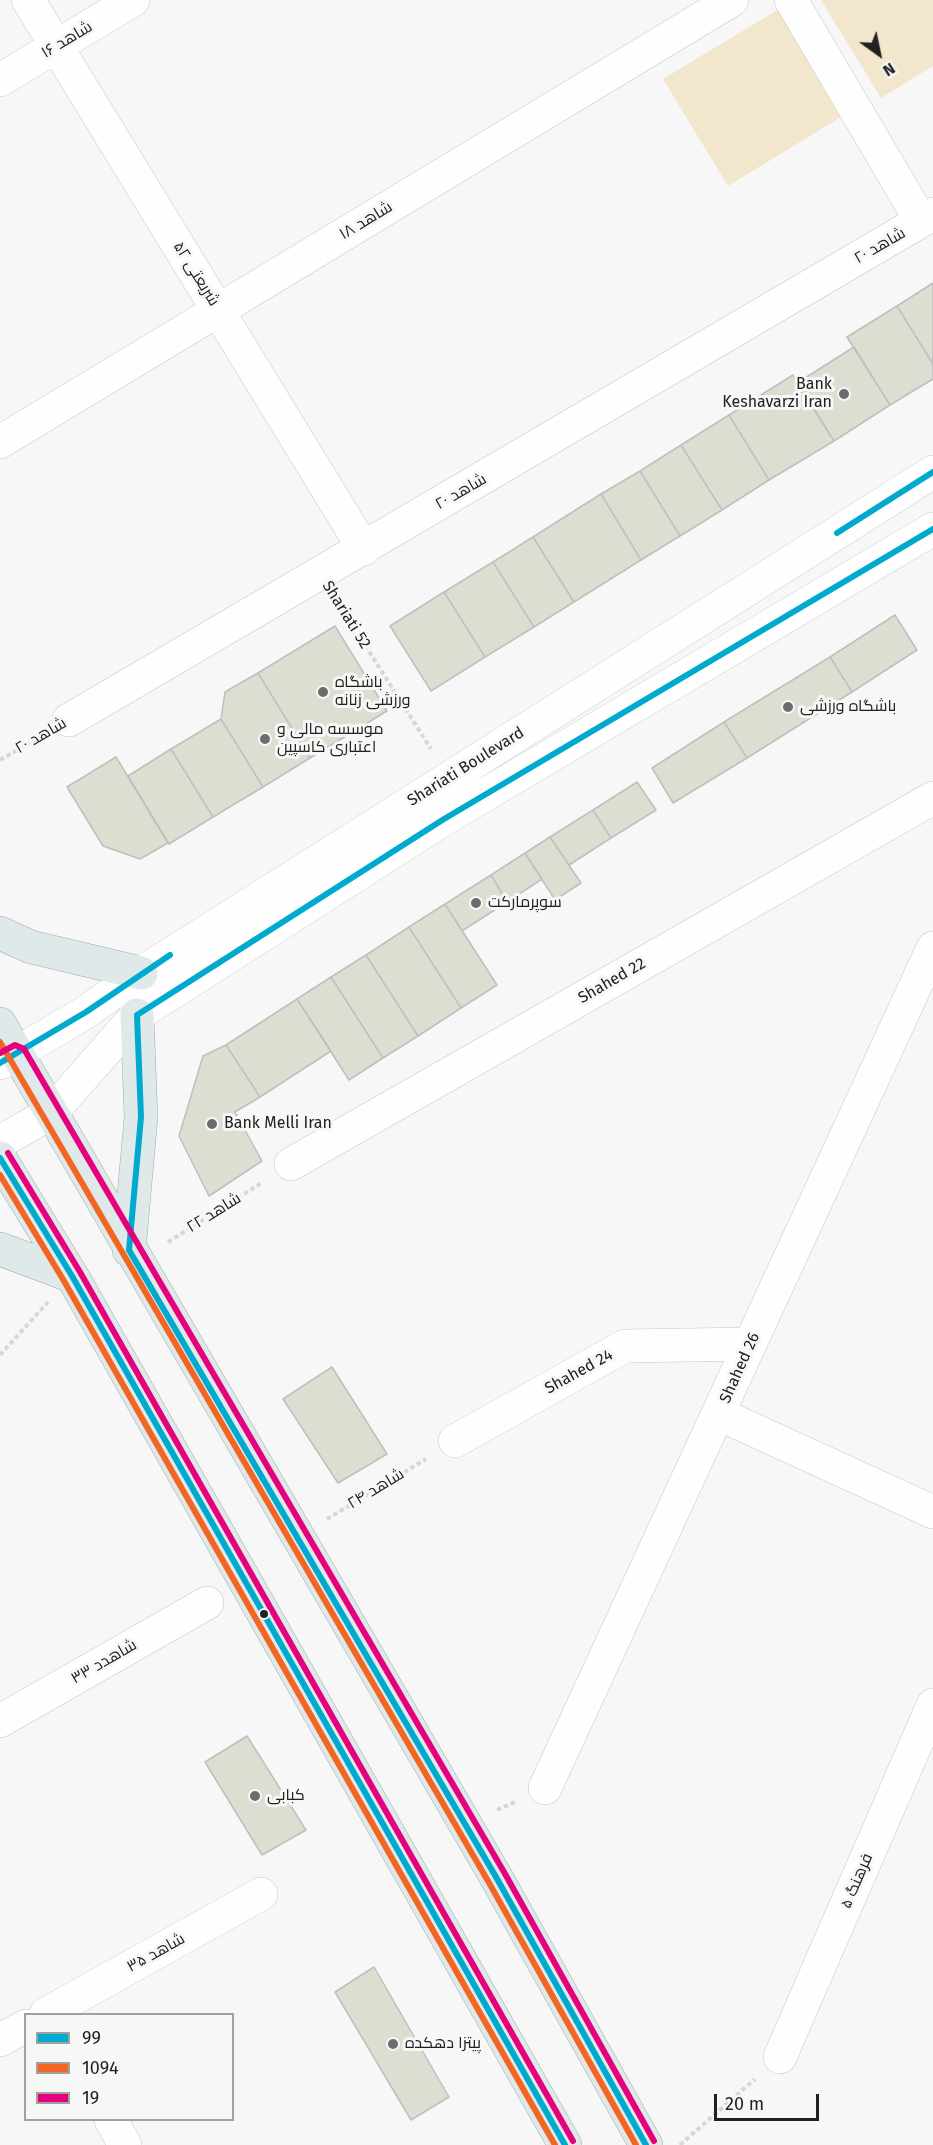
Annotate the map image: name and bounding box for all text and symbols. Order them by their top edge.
street label: شاهد ۱۶ [38,17,96,63]
north arrow [849,24,909,84]
text: N [879,59,899,80]
street label: شاهد ۱۸ [336,198,396,244]
street label: شاهد ۲۰ [851,224,909,268]
street label: شریعتی ۵۲ [169,238,223,310]
place label: Bank Keshavarzi Iran [722,375,832,413]
marker: Bank Keshavarzi Iran [837,387,851,401]
street label: شاهد ۲۰ [432,470,490,514]
street label: Shariati 52 [318,577,374,653]
place label: باشگاه ورزشی زنانه [335,673,410,711]
marker: باشگاه ورزشی زنانه [316,685,330,699]
place label: باشگاه ورزشی [800,697,896,717]
marker: باشگاه ورزشی [781,700,795,714]
street label: شاهد ۲۰ [12,714,70,758]
place label: موسسه مالی و اعتباری کاسپین [277,720,383,758]
street label: Shariati Boulevard [404,723,528,811]
marker: موسسه مالی و اعتباری کاسپین [258,732,272,746]
place label: سوپرمارکت [488,893,562,913]
marker: سوپرمارکت [469,896,483,910]
street label: Shahed 22 [575,954,649,1008]
place label: Bank Melli Iran [224,1114,332,1134]
marker: Bank Melli Iran [205,1117,219,1131]
street label: شاهد ۲۲ [183,1189,245,1237]
street label: Shahed 26 [716,1330,764,1406]
street label: Shahed 24 [542,1345,616,1399]
street label: شاهد ۲۴ [344,1465,408,1513]
unlabelled marker [258,1608,270,1620]
street label: شاهدد ۳۳ [68,1635,140,1689]
place label: کبابی [267,1786,305,1806]
marker: کبابی [248,1789,262,1803]
street label: فرهنگ ۵ [837,1851,877,1911]
street label: شاهد ۳۵ [124,1929,188,1977]
legend [24,2013,234,2121]
text: 99 [82,2027,101,2049]
place label: پیتزا دهکده [405,2034,481,2054]
marker: پیتزا دهکده [386,2037,400,2051]
text: 1094 [82,2057,119,2079]
scale bar [717,2082,822,2120]
text: 19 [82,2087,99,2109]
text: 20 m [725,2093,764,2115]

